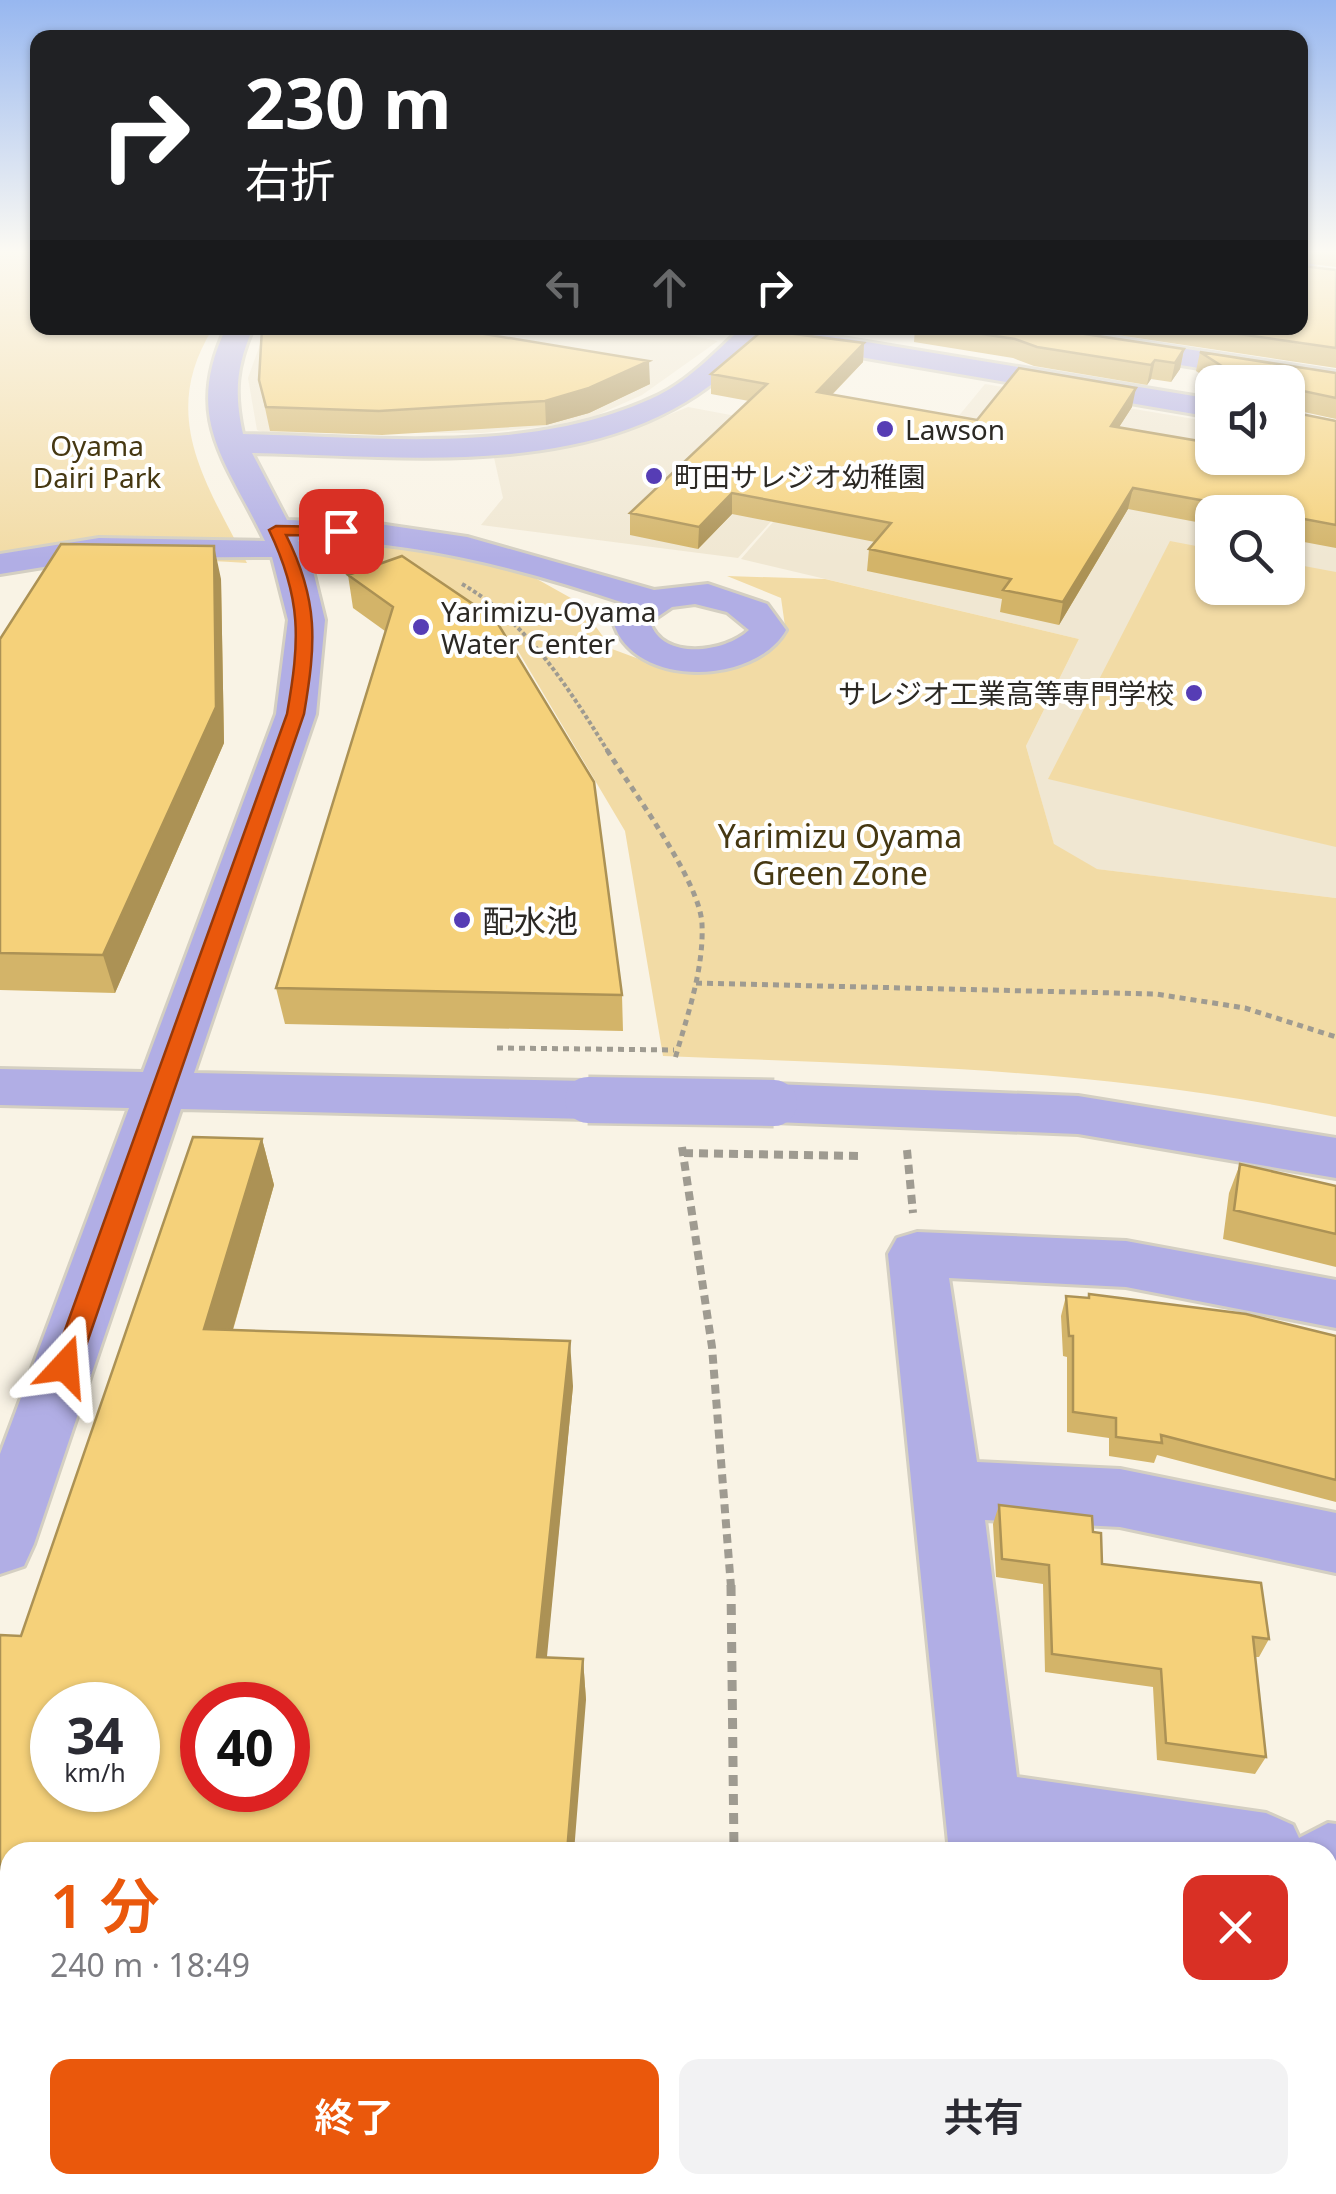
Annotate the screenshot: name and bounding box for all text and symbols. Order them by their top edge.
text: 230 m [245,54,452,150]
icon: right [80,70,210,200]
text: 右折 [245,149,335,210]
icon: left [537,260,592,315]
icon: ahead [642,260,697,315]
icon: right [747,260,802,315]
map controls [1195,365,1305,605]
button: sound [1195,365,1305,475]
place label: Lawson [905,410,1005,448]
marker: Lawson [874,418,896,440]
park label: Oyama Dairi Park [33,426,161,496]
place label: 町田サレジオ幼稚園 [674,457,926,495]
marker: 町田サレジオ幼稚園 [643,465,665,487]
pin [299,489,384,574]
button: search [1195,495,1305,605]
icon: arrive [314,504,369,559]
place label: Yarimizu-Oyama Water Center [441,592,657,662]
marker: Yarimizu-Oyama Water Center [410,616,432,638]
place label: サレジオ工業高等専門学校 [838,674,1174,712]
marker: サレジオ工業高等専門学校 [1183,682,1205,704]
park label: Yarimizu Oyama Green Zone [718,814,962,894]
place label: 配水池 [482,899,578,942]
marker: 配水池 [451,909,473,931]
position arrow [13,1314,117,1418]
speed limit sign: 40 [180,1682,310,1812]
text: 34 [66,1701,124,1769]
text: km/h [64,1755,126,1789]
text: 1 分 [50,1864,160,1946]
button: close [1183,1875,1288,1980]
text: 240 m · 18:49 [50,1943,250,1986]
button: 終了 [50,2059,659,2174]
button: 共有 [679,2059,1288,2174]

